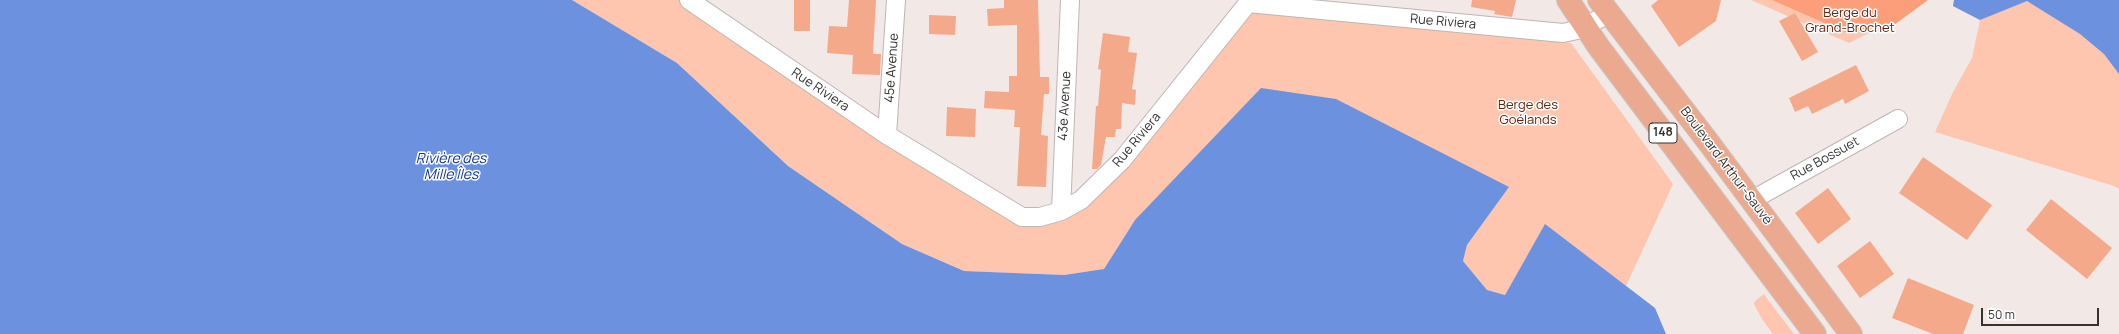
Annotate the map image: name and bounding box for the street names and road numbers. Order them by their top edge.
street label: Rue Riviera [1409,11,1477,33]
street label: 45e Avenue [882,33,902,103]
street label: Rue Riviera [788,65,852,115]
street label: 43e Avenue [1055,71,1075,141]
street label: Boulevard Arthur-Sauvé [1677,104,1775,228]
street label: Rue Riviera [1110,110,1164,170]
road number: 148 [1649,123,1677,143]
street label: Rue Bossuet [1788,134,1862,184]

